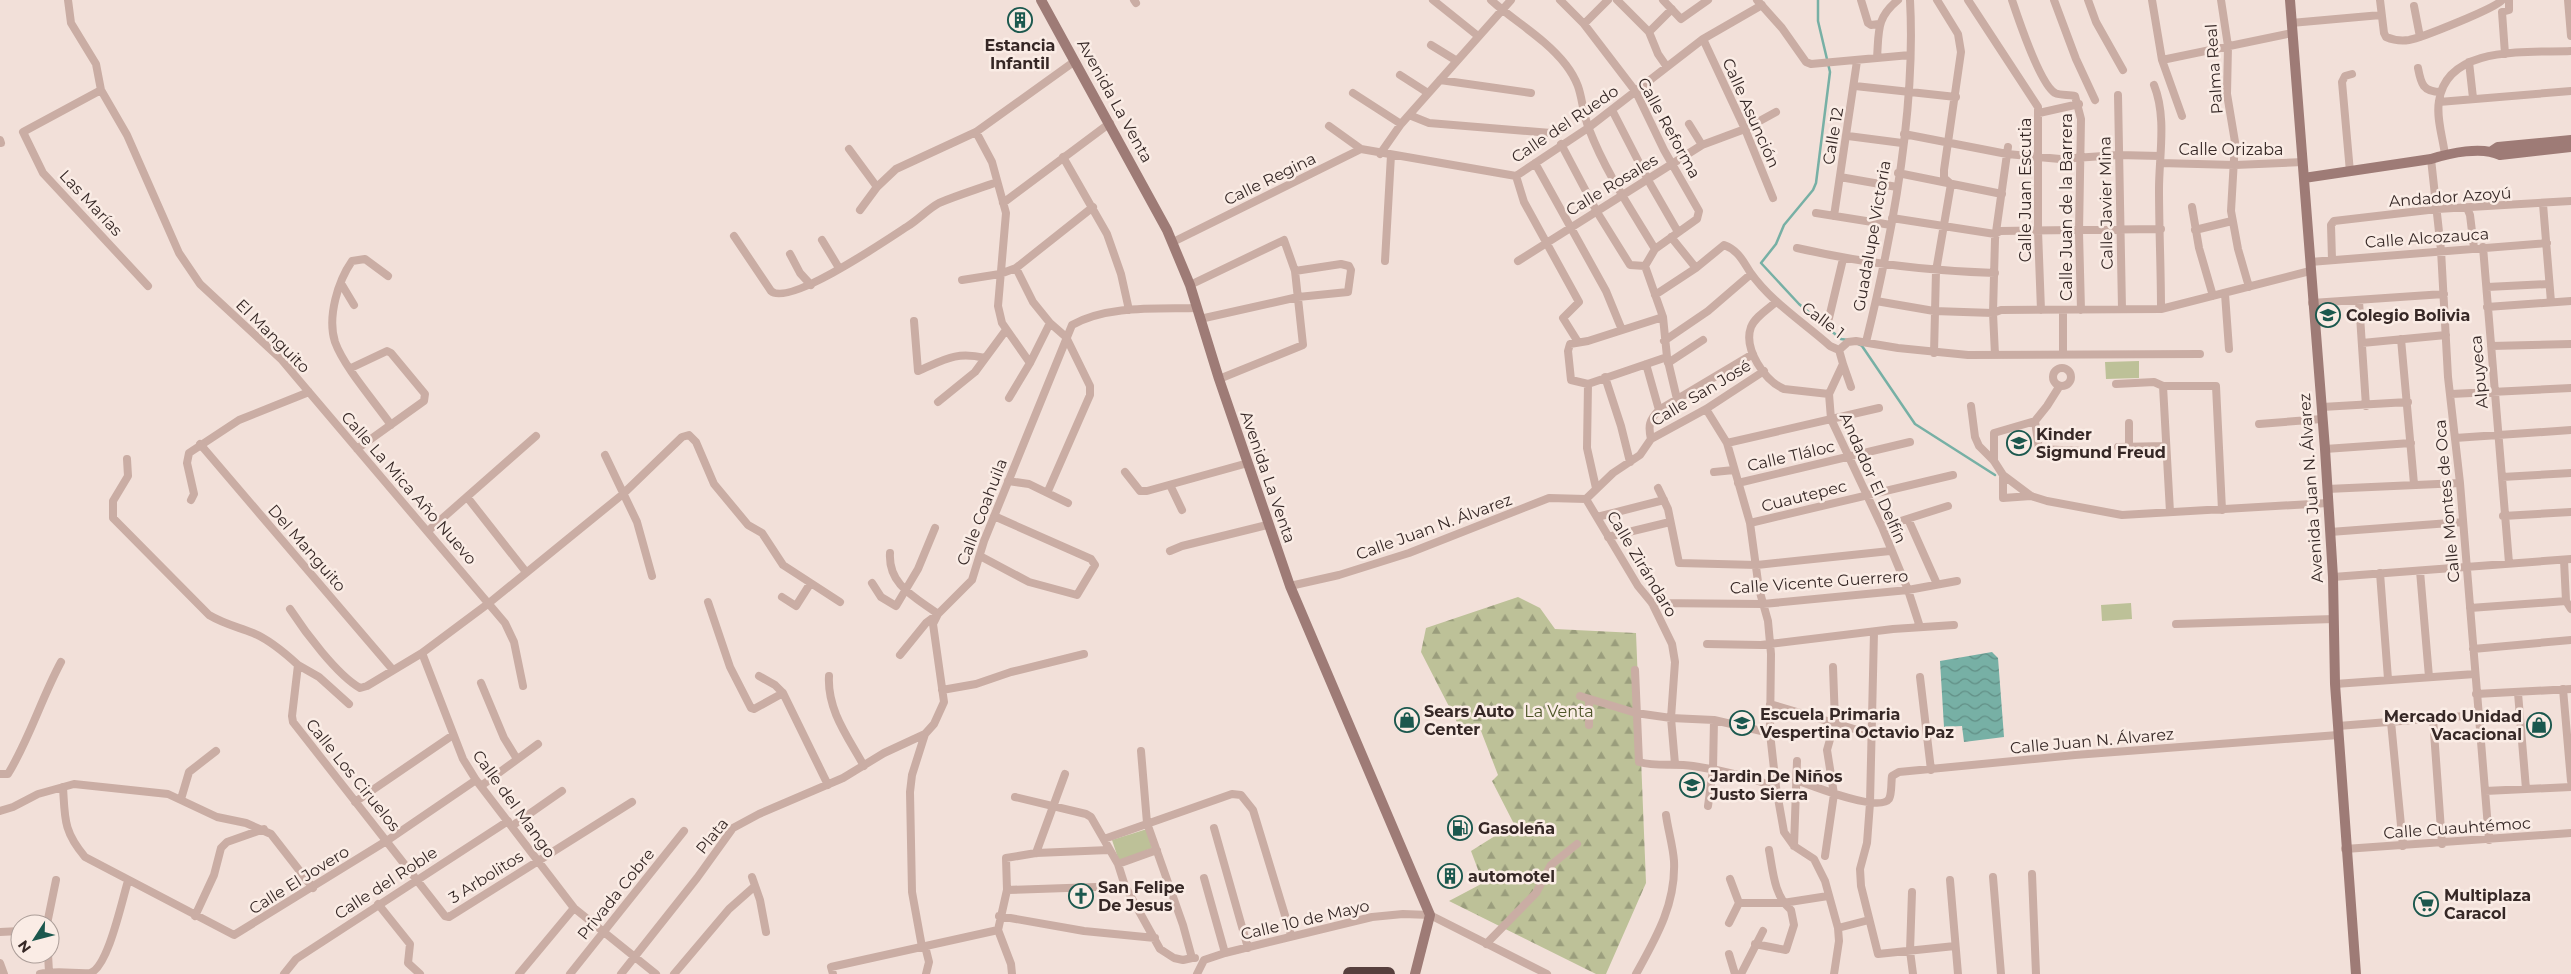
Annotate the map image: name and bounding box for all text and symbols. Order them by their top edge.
building icon: Estancia Infantil [1007,7,1033,33]
street label: Palma Real [2201,23,2227,115]
place label: Estancia Infantil [985,36,1055,73]
street label: Avenida La Venta [1073,36,1157,166]
street label: Calle Asunción [1718,55,1784,171]
street label: Calle Reforma [1633,74,1705,182]
street label: Calle del Ruedo [1508,81,1622,167]
street label: Calle 12 [1819,106,1847,166]
street label: Calle Juan de la Barrera [2057,113,2076,301]
street label: Calle Juan Escutia [2016,118,2035,262]
street label: Calle Javier Mina [2095,136,2117,270]
street label: Calle Orizaba [2179,140,2284,159]
street label: Calle Regina [1221,149,1319,209]
street label: Calle Rosales [1563,150,1662,220]
street label: Guadalupe Victoria [1849,159,1895,313]
street label: Las Marías [56,166,127,240]
street label: Andador Azoyú [2388,183,2512,211]
street label: Calle Alcozauca [2364,224,2490,252]
street label: El Manguito [232,295,314,377]
street label: Calle 1 [1798,298,1848,342]
school or university icon: Colegio Bolivia [2315,302,2341,328]
place label: Colegio Bolivia [2346,306,2470,325]
street label: Alpuyeca [2466,334,2492,410]
street label: Calle San José [1648,356,1754,430]
street label: Avenida Juan N. Álvarez [2295,393,2327,583]
street label: Calle La Mica Año Nuevo [337,408,481,568]
street label: Avenida La Venta [1237,409,1299,545]
street label: Andador El Delfín [1836,410,1910,546]
street label: Calle Montes de Oca [2430,419,2464,583]
place label: Kinder Sigmund Freud [2036,425,2166,462]
school or university icon: Kinder Sigmund Freud [2006,430,2032,456]
street label: Calle Tláloc [1745,437,1837,475]
street label: Calle Coahuila [953,456,1011,568]
street label: Cuautepec [1759,476,1849,516]
street label: Calle Juan N. Álvarez [1353,490,1515,564]
street label: Del Manguito [264,501,350,595]
street label: Calle Zirándaro [1603,508,1681,620]
street label: Calle Vicente Guerrero [1729,566,1909,598]
place label: Sears Auto Center [1424,702,1514,739]
park label: La Venta [1524,702,1594,721]
place label: Escuela Primaria Vespertina Octavio Paz [1759,705,1954,742]
shop icon: Sears Auto Center [1394,707,1420,733]
place label: Mercado Unidad Vacacional [2384,707,2522,744]
school or university icon: Escuela Primaria Vespertina Octavio Paz [1729,710,1755,736]
shop icon: Mercado Unidad Vacacional [2526,712,2552,738]
street label: Calle Los Ciruelos [302,715,404,835]
street label: Calle Juan N. Álvarez [2009,724,2175,758]
street label: Calle del Mango [468,746,560,862]
place label: Jardin De Niños Justo Sierra [1709,767,1843,804]
school or university icon: Jardin De Niños Justo Sierra [1679,772,1705,798]
street label: Calle Cuauhtémoc [2383,813,2531,843]
street label: Plata [692,814,732,858]
fuel station icon: Gasoleña [1447,815,1473,841]
place label: Gasoleña [1478,819,1555,838]
street label: Calle El Jovero [245,842,353,918]
street label: Calle del Roble [331,843,441,923]
street label: Privada Cobre [573,845,659,943]
street label: 3 Arbolitos [445,846,527,907]
building icon: automotel [1437,863,1463,889]
place label: automotel [1468,867,1555,886]
place label: San Felipe De Jesus [1098,878,1185,915]
church icon: San Felipe De Jesus [1068,883,1094,909]
place label: Multiplaza Caracol [2444,886,2531,923]
supermarket icon: Multiplaza Caracol [2413,891,2439,917]
street label: Calle 10 de Mayo [1239,896,1371,944]
north arrow [10,914,60,964]
text: N [14,937,35,957]

